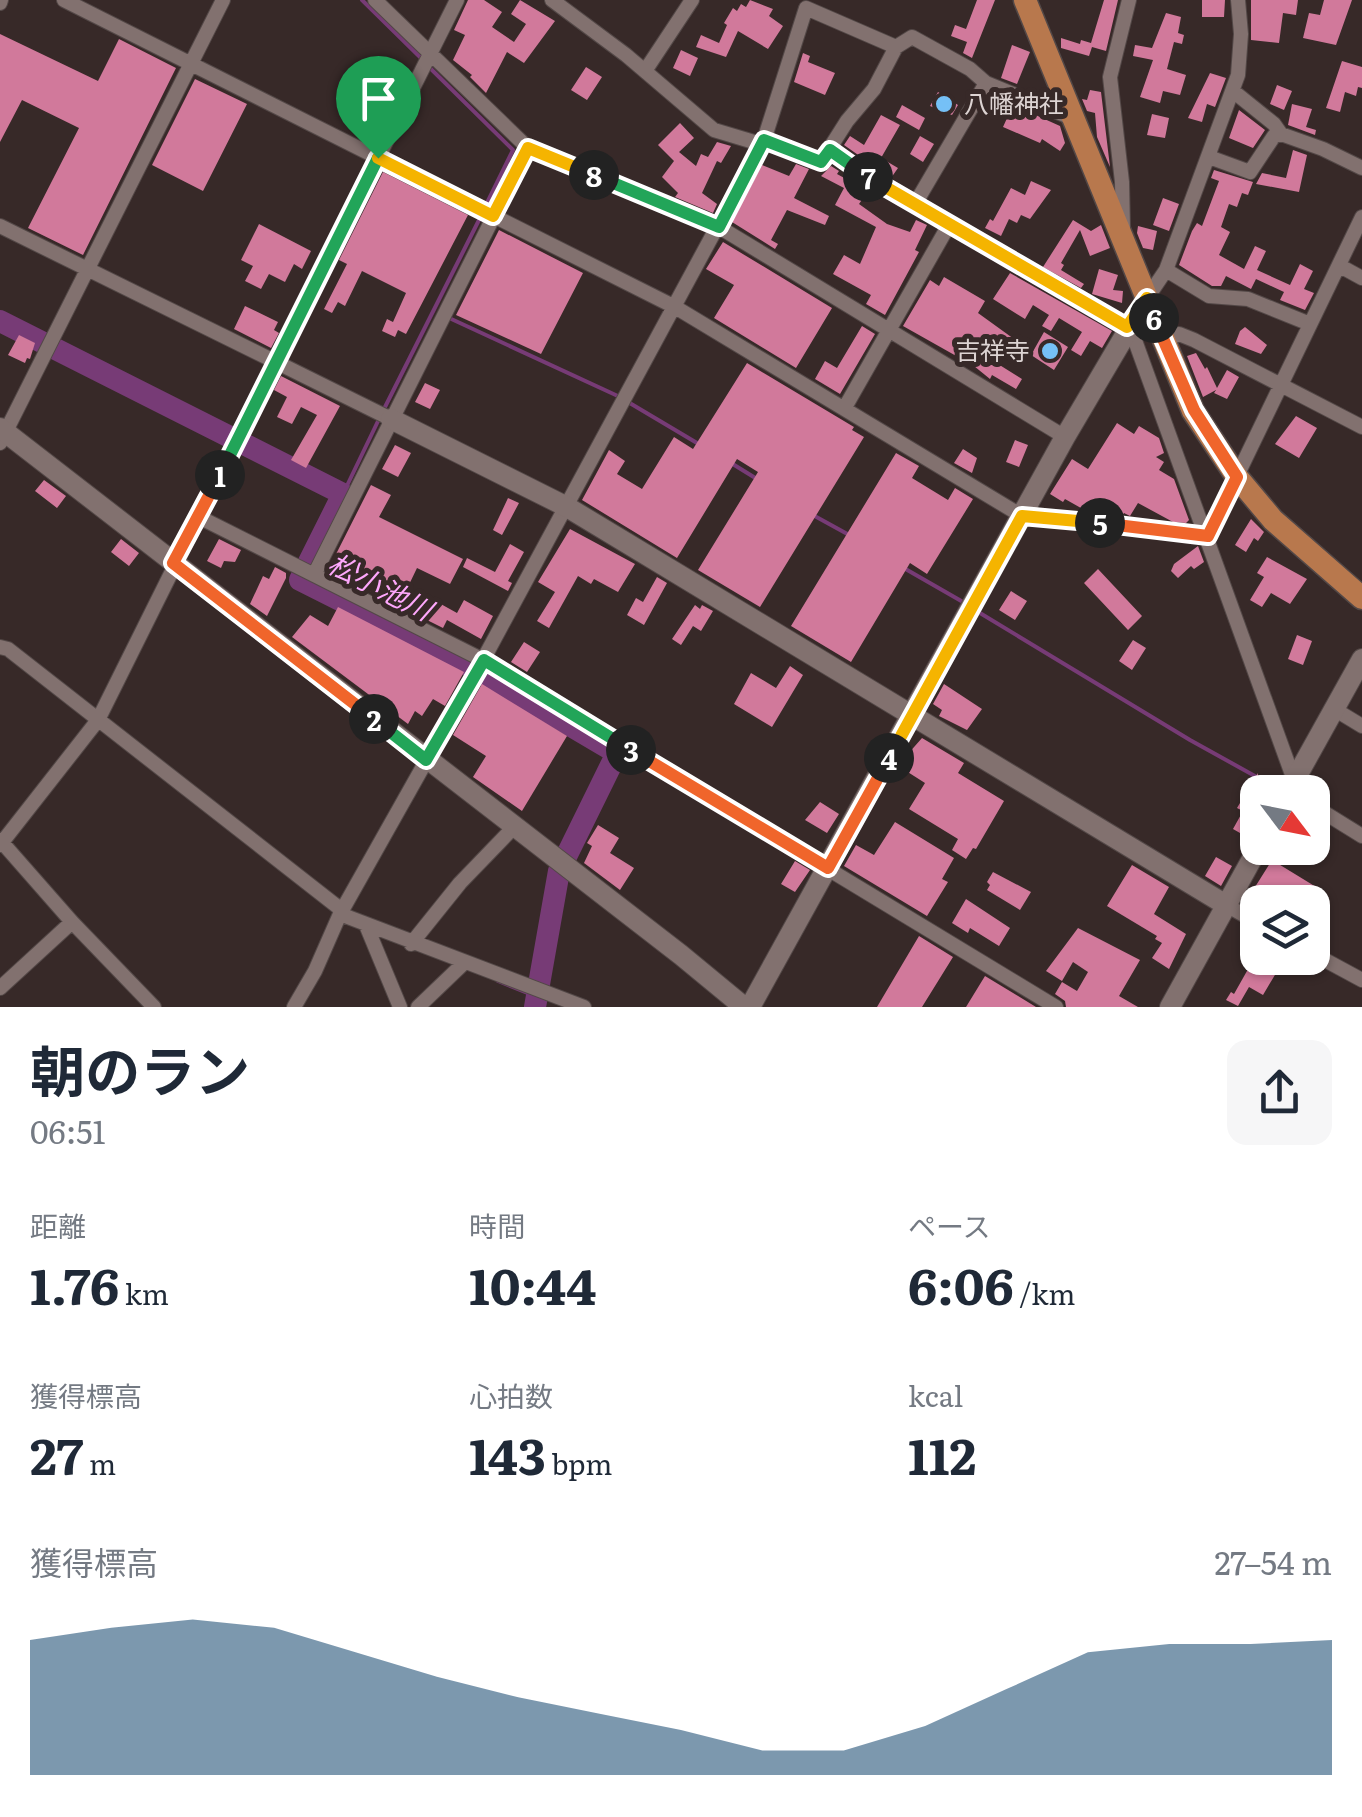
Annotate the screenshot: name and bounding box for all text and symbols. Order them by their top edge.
pin [336,56,421,159]
icon: arrive [351,71,406,126]
place label: 八幡神社 [964,84,1064,121]
marker: 八幡神社 [933,93,955,115]
pin: 8 [569,150,619,200]
pin: 7 [843,152,893,202]
text: 8 [586,154,602,196]
text: 7 [860,156,876,198]
pin: 6 [1129,293,1179,343]
text: 6 [1146,297,1162,339]
place label: 吉祥寺 [955,331,1030,368]
marker: 吉祥寺 [1039,340,1061,362]
pin: 1 [195,450,245,500]
text: 1 [214,454,226,496]
pin: 5 [1075,498,1125,548]
text: 5 [1092,502,1108,544]
water label: 松小池川 [321,541,443,631]
pin: 2 [349,694,399,744]
text: 2 [366,698,382,740]
pin: 3 [606,725,656,775]
text: 3 [623,729,639,771]
pin: 4 [864,733,914,783]
text: 4 [881,737,897,779]
north arrow [1240,775,1330,865]
map controls [1240,775,1330,975]
button: layers [1240,885,1330,975]
text: 朝のラン [30,1027,250,1109]
button: share [1227,1040,1332,1145]
text: 06:51 [30,1106,106,1154]
text: 距離 [30,1204,86,1246]
text: 時間 [469,1204,525,1246]
text: ペース [908,1204,991,1246]
text: 1.76 [30,1246,119,1320]
text: 10:44 [469,1246,596,1320]
text: 6:06 [908,1246,1014,1320]
text: km [119,1272,169,1314]
text: /km [1014,1272,1075,1314]
text: 獲得標高 [30,1374,142,1416]
text: 心拍数 [469,1374,553,1416]
text: kcal [908,1374,963,1416]
text: 27 [30,1416,83,1490]
text: 143 [469,1416,546,1490]
text: 112 [908,1416,976,1490]
text: m [83,1442,116,1484]
text: bpm [546,1442,612,1484]
text: 獲得標高 [30,1537,158,1585]
text: 27–54 m [1214,1537,1332,1585]

